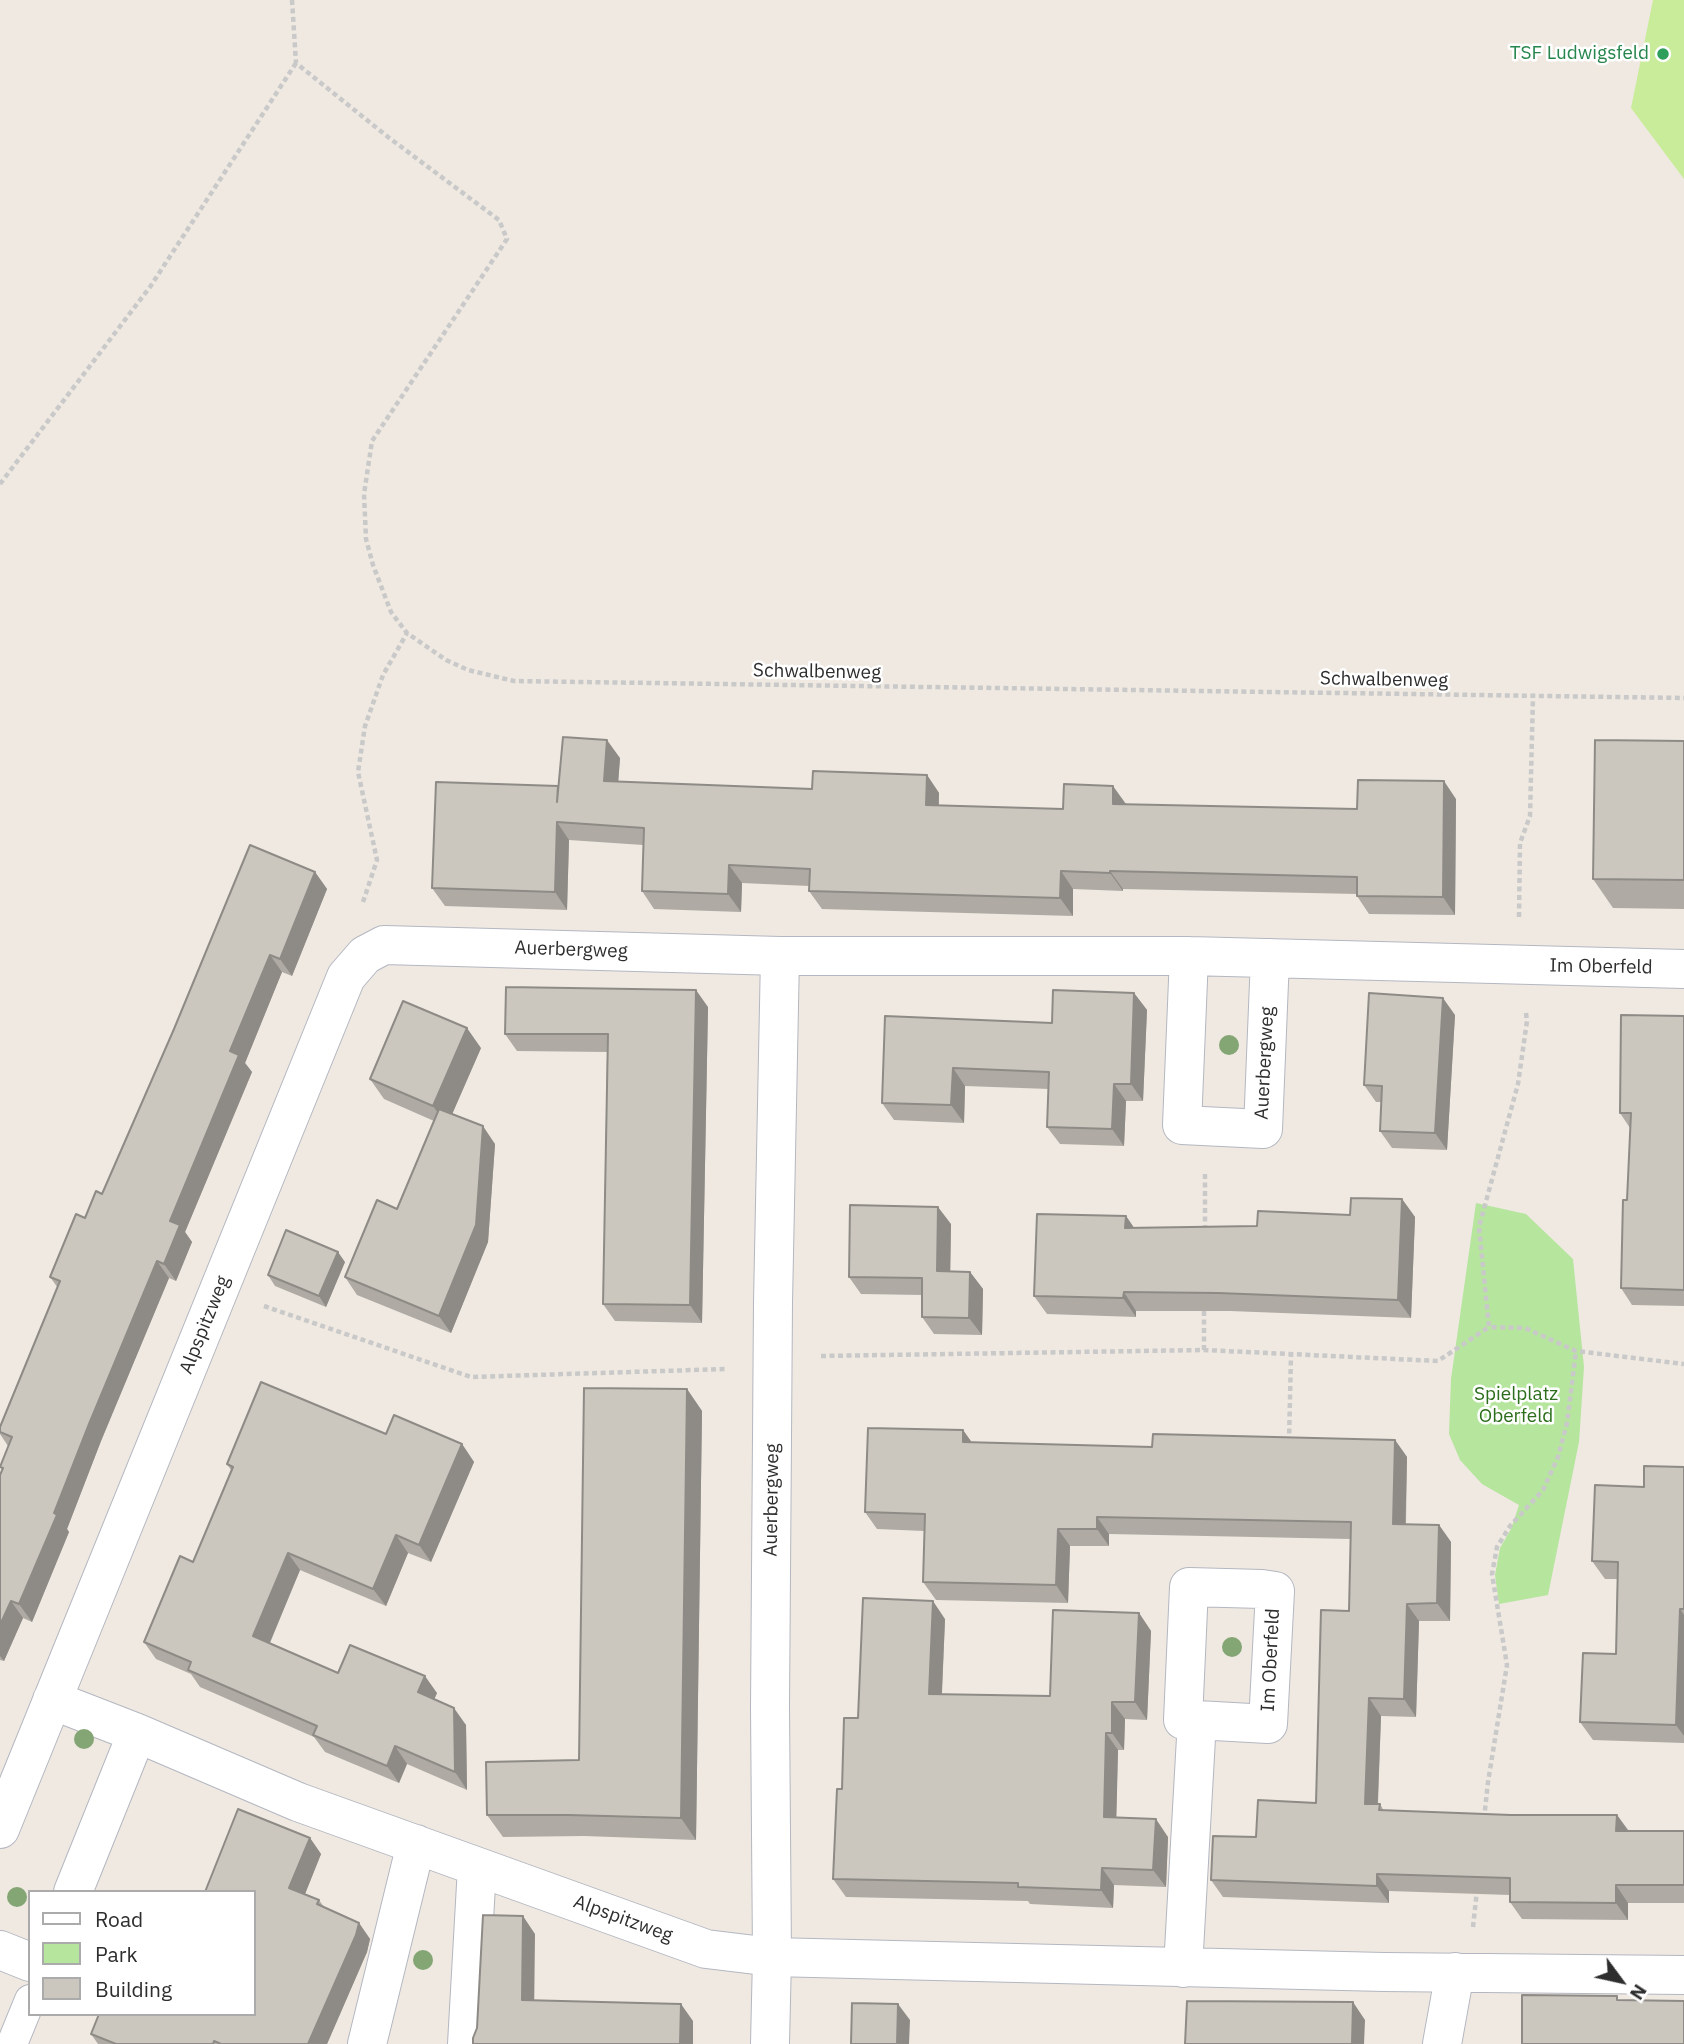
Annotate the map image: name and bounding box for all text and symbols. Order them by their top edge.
place label: TSF Ludwigsfeld [1510,43,1649,65]
marker: TSF Ludwigsfeld [1655,46,1671,62]
street label: Schwalbenweg [753,659,881,685]
street label: Schwalbenweg [1320,667,1448,693]
street label: Auerbergweg [514,937,628,963]
street label: Im Oberfeld [1549,955,1653,979]
street label: Auerbergweg [1251,1006,1279,1120]
street label: Alpspitzweg [175,1273,235,1377]
park label: Spielplatz Oberfeld [1474,1384,1558,1428]
street label: Auerbergweg [760,1443,784,1557]
street label: Im Oberfeld [1257,1608,1285,1712]
legend [28,1890,256,2016]
street label: Alpspitzweg [570,1891,676,1947]
text: Road [95,1905,143,1933]
text: Park [95,1940,138,1968]
north arrow [1586,1946,1656,2016]
text: Building [95,1975,172,2003]
text: N [1625,1980,1652,2005]

